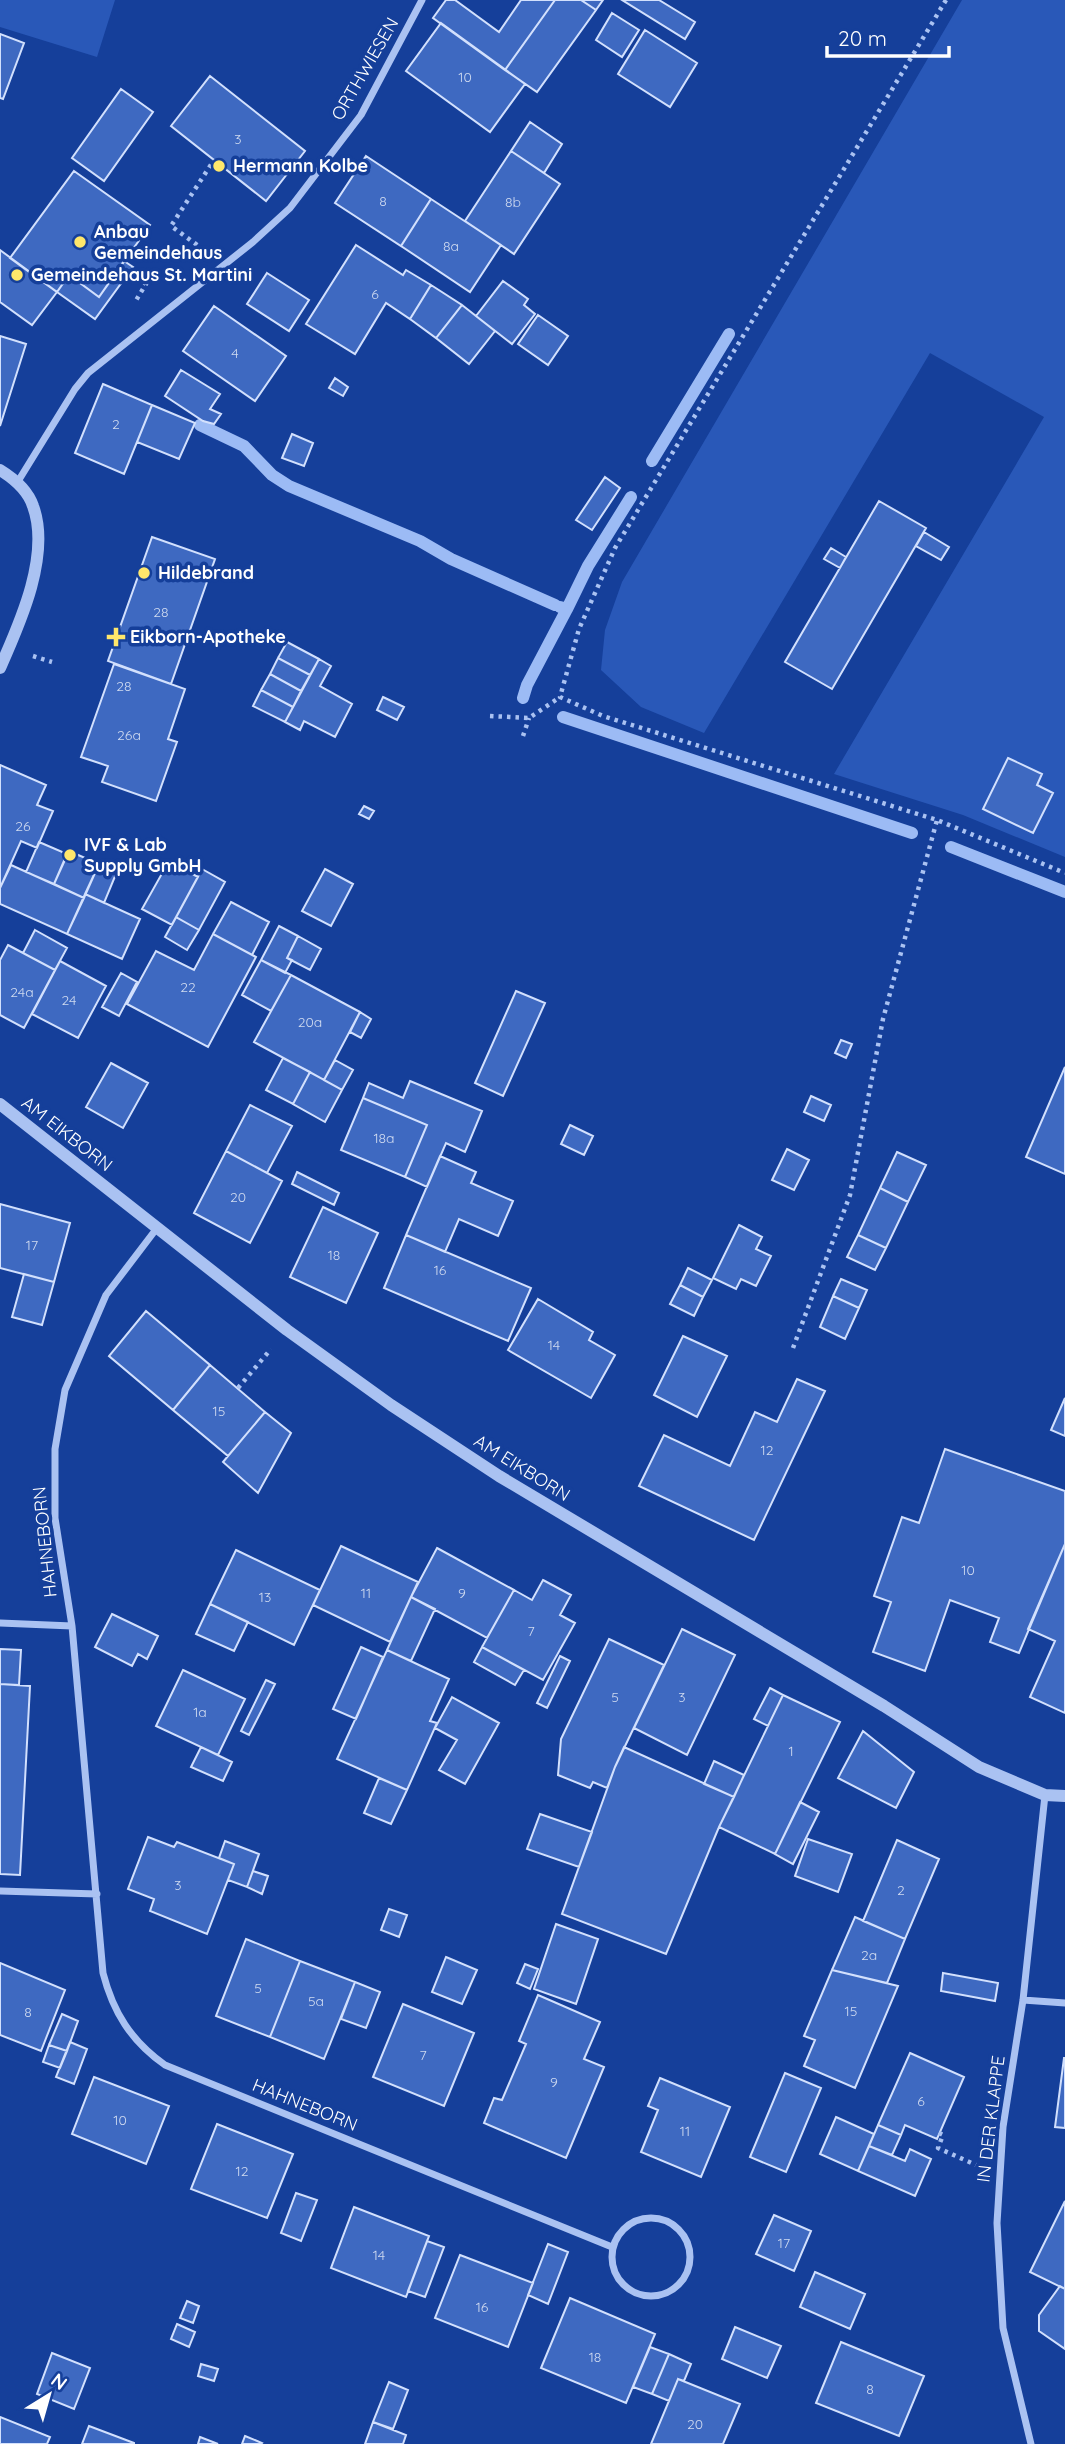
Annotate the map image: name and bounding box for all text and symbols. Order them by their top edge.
street label: ORTHWIESEN [326,13,403,124]
scale bar [827,14,950,58]
text: 20 m [838,25,887,51]
house number: 10 [458,68,472,86]
house number: 3 [234,130,242,148]
place label: Hermann Kolbe [233,154,368,177]
marker: Hermann Kolbe [211,158,227,174]
house number: 8 [379,192,387,210]
house number: 8b [505,193,521,211]
place label: Anbau Gemeindehaus [94,220,223,264]
marker: Anbau Gemeindehaus [72,234,88,250]
house number: 8a [443,237,459,255]
place label: Gemeindehaus St. Martini [31,263,252,286]
marker: Gemeindehaus St. Martini [9,267,25,283]
house number: 6 [371,285,379,303]
house number: 4 [231,344,239,362]
house number: 2 [112,415,120,433]
place label: Hildebrand [158,561,254,584]
marker: Hildebrand [136,565,152,581]
house number: 28 [153,603,169,621]
place label: Eikborn-Apotheke [130,625,286,648]
marker: Eikborn-Apotheke [108,629,124,645]
house number: 28 [116,677,132,695]
house number: 26a [117,726,141,744]
house number: 26 [15,817,31,835]
place label: IVF & Lab Supply GmbH [84,833,202,877]
marker: IVF & Lab Supply GmbH [62,847,78,863]
house number: 22 [180,978,196,996]
house number: 24a [10,983,34,1001]
house number: 24 [62,991,76,1009]
house number: 20a [298,1013,322,1031]
street label: AM EIKBORN [17,1091,117,1176]
house number: 18a [373,1129,395,1147]
house number: 20 [230,1188,246,1206]
house number: 17 [26,1236,38,1254]
house number: 18 [328,1246,340,1264]
house number: 16 [434,1261,447,1279]
house number: 14 [548,1336,560,1354]
house number: 15 [213,1402,225,1420]
street label: AM EIKBORN [470,1429,575,1506]
house number: 12 [761,1441,774,1459]
street label: HAHNEBORN [27,1485,62,1599]
house number: 10 [961,1561,975,1579]
house number: 11 [361,1584,371,1602]
house number: 9 [458,1584,466,1602]
house number: 13 [259,1588,271,1606]
house number: 7 [527,1622,535,1640]
house number: 5 [611,1688,619,1706]
house number: 3 [678,1688,686,1706]
house number: 1a [193,1703,207,1721]
house number: 1 [788,1742,794,1760]
house number: 3 [174,1876,182,1894]
house number: 2 [897,1881,905,1899]
house number: 2a [861,1946,877,1964]
house number: 5 [254,1979,262,1997]
house number: 5a [308,1992,324,2010]
house number: 15 [845,2002,857,2020]
house number: 8 [24,2003,32,2021]
house number: 7 [419,2046,427,2064]
street label: IN DER KLAPPE [971,2054,1010,2184]
street label: HAHNEBORN [249,2073,361,2136]
house number: 9 [550,2073,558,2091]
house number: 6 [917,2092,925,2110]
house number: 10 [113,2111,127,2129]
house number: 11 [680,2122,690,2140]
house number: 12 [236,2162,249,2180]
house number: 17 [778,2234,790,2252]
house number: 14 [373,2246,385,2264]
house number: 16 [476,2298,489,2316]
house number: 18 [589,2348,601,2366]
north arrow [14,2360,84,2430]
text: N [46,2368,72,2395]
house number: 8 [866,2380,874,2398]
house number: 20 [687,2415,703,2433]

